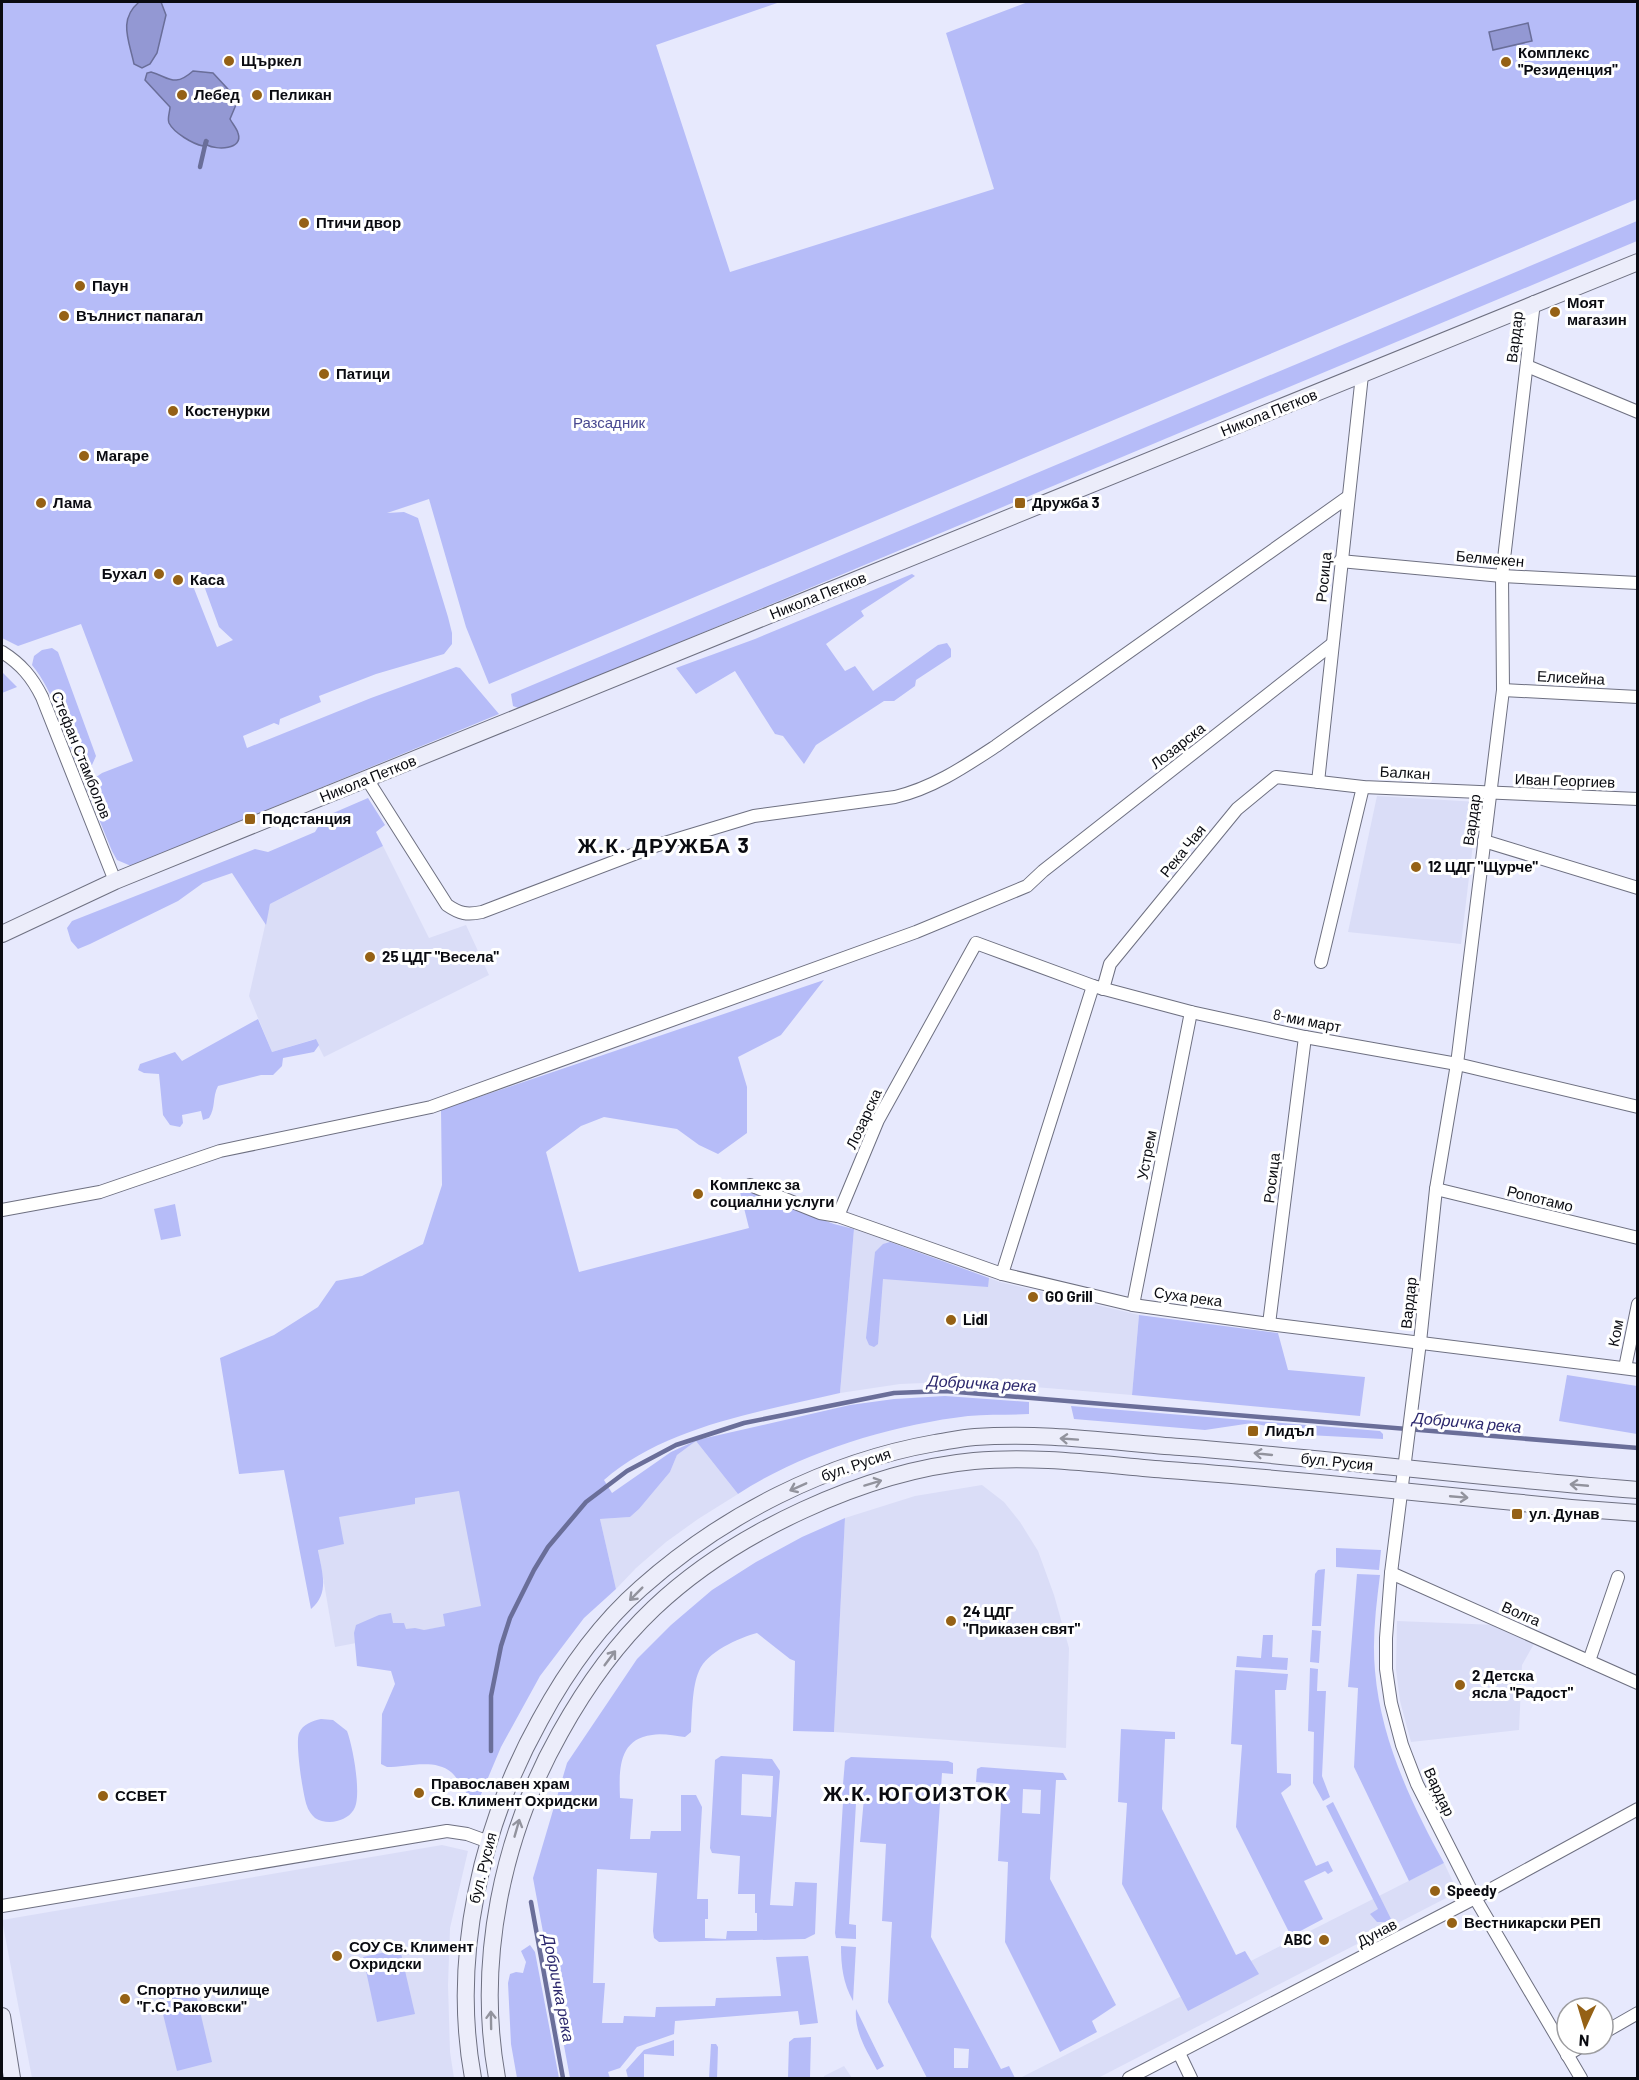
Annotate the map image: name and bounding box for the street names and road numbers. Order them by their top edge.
street label: Вардар [1502,310,1526,364]
street label: Никола Петков [1218,385,1320,440]
street label: Белмекен [1455,546,1525,570]
street label: Росица [1311,550,1335,603]
street label: Никола Петков [767,568,869,623]
street label: Елисейна [1537,666,1606,688]
street label: Стефан Стамболов [48,688,116,821]
street label: Лозарска [1146,718,1209,772]
street label: Никола Петков [317,751,419,806]
street label: Балкан [1379,762,1431,782]
street label: Иван Георгиев [1514,769,1616,791]
street label: Вардар [1458,793,1484,847]
street label: Река Чая [1156,820,1209,880]
street label: 8-ми март [1272,1005,1343,1035]
street label: Лозарска [841,1085,885,1152]
street label: Устрем [1132,1129,1160,1181]
street label: Росица [1259,1151,1283,1204]
street label: Ропотамо [1505,1181,1575,1215]
street label: Вардар [1396,1276,1420,1330]
street label: Суха река [1153,1282,1224,1310]
street label: Ком [1604,1318,1626,1348]
street label: бул. Русия [818,1444,893,1484]
street label: бул. Русия [1300,1448,1374,1474]
street label: Волга [1499,1597,1544,1630]
street label: Вардар [1421,1764,1459,1819]
street label: бул. Русия [465,1830,500,1905]
street label: Дунав [1354,1914,1400,1950]

